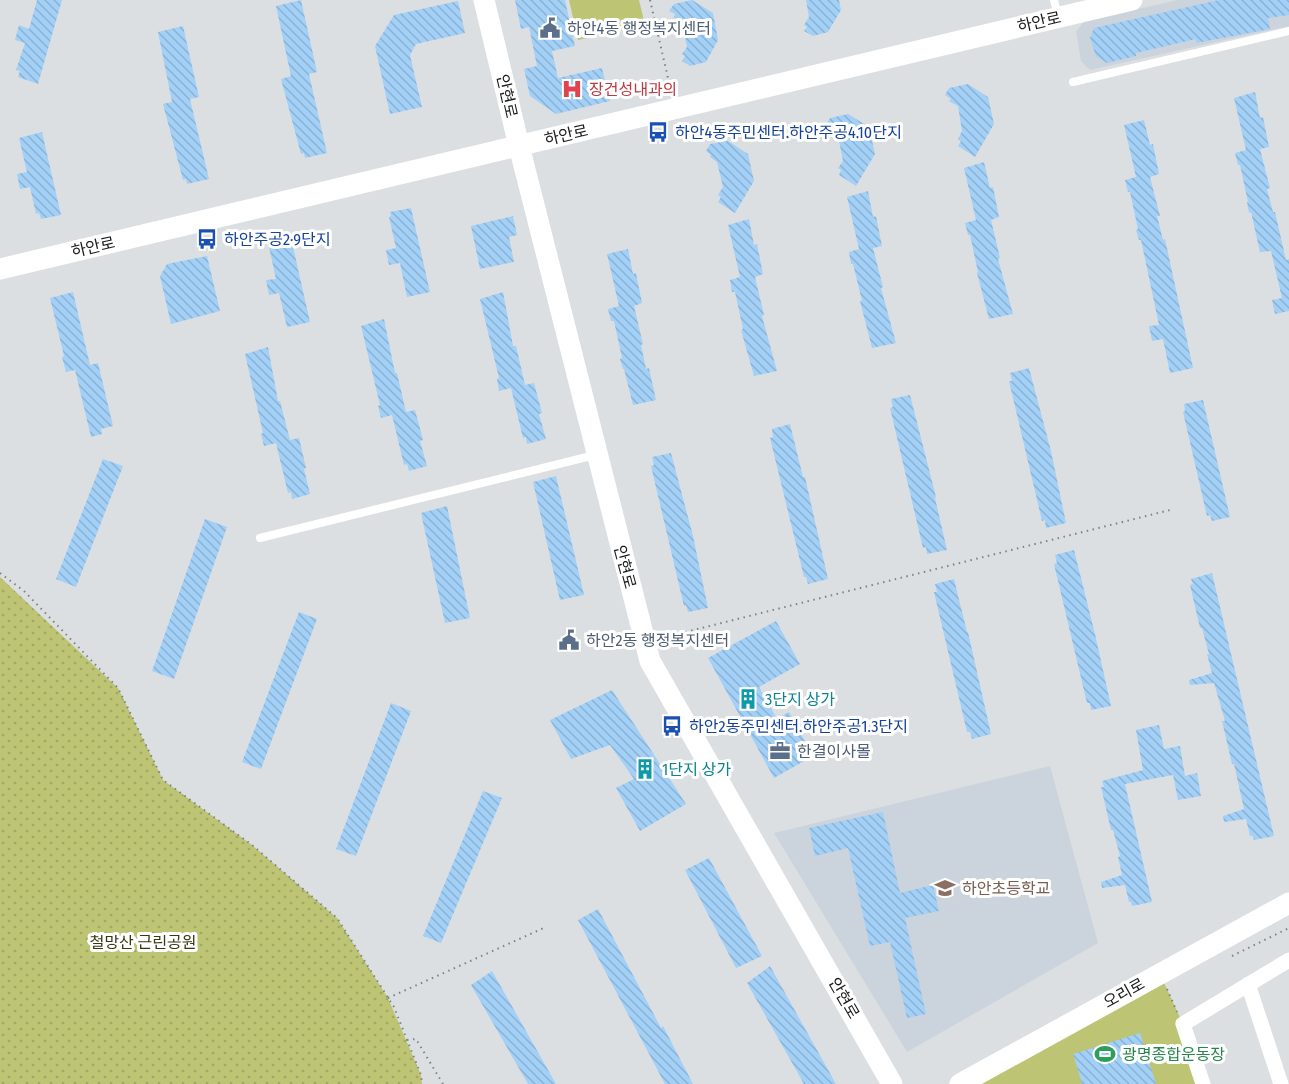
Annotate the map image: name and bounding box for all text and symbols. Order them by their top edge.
street label: 하안로 [1015,8,1063,36]
public building icon: 하안4동 행정복지센터 [538,16,562,40]
place label: 하안4동 행정복지센터 [567,19,711,38]
street label: 안현로 [493,72,521,120]
hospital icon: 장건성내과의 [560,77,584,101]
place label: 장건성내과의 [589,80,677,99]
bus stop icon: 하안4동주민센터.하안주공4.10단지 [646,120,670,144]
street label: 하안로 [542,121,590,149]
place label: 하안4동주민센터.하안주공4.10단지 [675,123,902,142]
bus stop icon: 하안주공2·9단지 [195,227,219,251]
place label: 하안주공2·9단지 [224,230,330,249]
street label: 하안로 [69,233,117,261]
street label: 안현로 [610,543,640,591]
public building icon: 하안2동 행정복지센터 [557,628,581,652]
place label: 하안2동 행정복지센터 [586,631,729,650]
building icon: 3단지 상가 [736,687,760,711]
place label: 3단지 상가 [765,690,835,709]
bus stop icon: 하안2동주민센터.하안주공1.3단지 [660,714,684,738]
place label: 하안2동주민센터.하안주공1.3단지 [689,717,908,736]
office icon: 한결이사몰 [768,739,792,763]
place label: 한결이사몰 [797,742,871,761]
building icon: 1단지 상가 [633,757,657,781]
place label: 1단지 상가 [662,760,731,779]
school or university icon: 하안초등학교 [933,876,957,900]
place label: 하안초등학교 [962,879,1050,898]
park label: 철망산 근린공원 [90,933,196,952]
street label: 안현로 [825,974,863,1022]
street label: 오리로 [1100,974,1148,1012]
sports icon: 광명종합운동장 [1093,1042,1117,1066]
place label: 광명종합운동장 [1122,1045,1225,1064]

